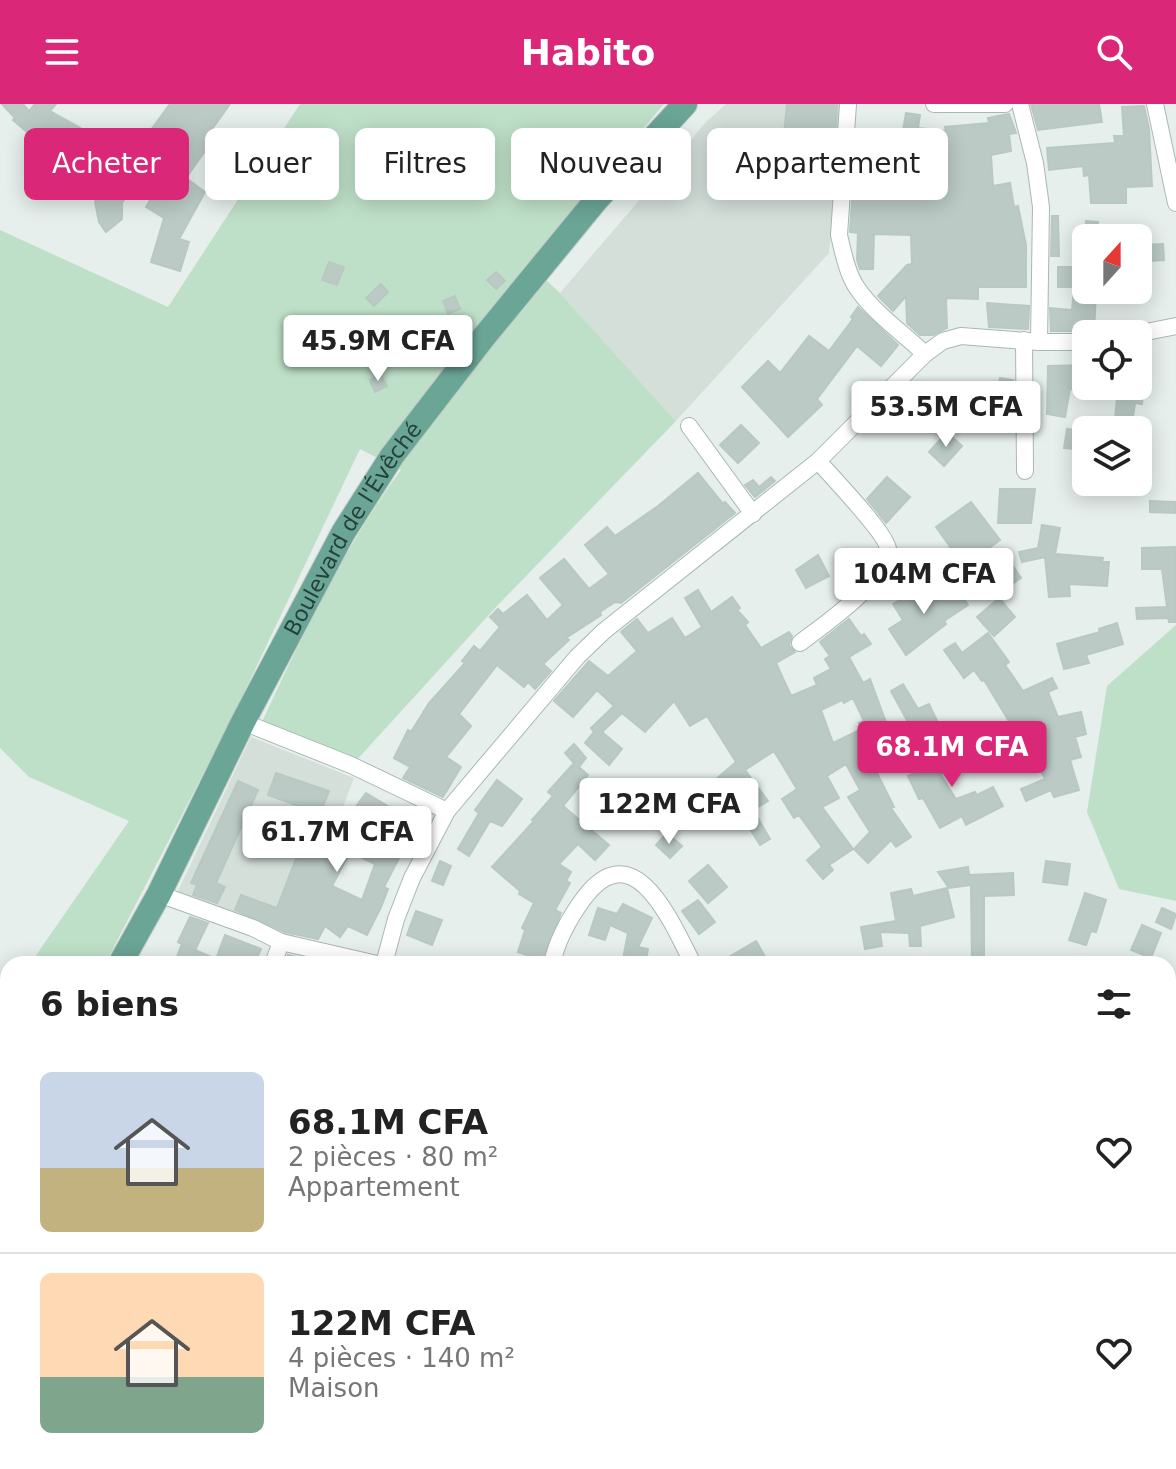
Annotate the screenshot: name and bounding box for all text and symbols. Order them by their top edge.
icon: menu [40,30,84,74]
icon: search [1092,30,1136,74]
text: Habito [521,32,655,73]
chip: Acheter [24,128,189,200]
chip: Louer [205,128,339,200]
chip: Filtres [355,128,495,200]
chip: Nouveau [511,128,691,200]
chip: Appartement [707,128,948,200]
north arrow [1072,224,1152,304]
map controls [1072,224,1152,496]
pin: 45.9M CFA [286,315,470,383]
button: locate [1072,320,1152,400]
text: 45.9M CFA [301,326,455,356]
pin: 53.5M CFA [854,381,1038,449]
text: 53.5M CFA [869,392,1023,422]
button: layers [1072,416,1152,496]
street label: Boulevard de l'Évêché [279,417,427,640]
pin: 104M CFA [841,548,1007,616]
text: 104M CFA [852,559,996,589]
pin: 68.1M CFA [860,721,1044,789]
text: 68.1M CFA [875,732,1029,762]
pin: 122M CFA [586,778,752,846]
text: 122M CFA [597,789,741,819]
pin: 61.7M CFA [245,806,429,874]
text: 61.7M CFA [260,817,414,847]
icon: filters [1092,982,1136,1026]
text: 6 biens [40,984,179,1024]
text: 68.1M CFA [288,1102,488,1142]
icon: home [104,1104,200,1200]
icon: heart [1092,1130,1136,1174]
text: 2 pièces · 80 m² [288,1142,498,1172]
text: Appartement [288,1172,460,1202]
text: 122M CFA [288,1303,475,1343]
icon: home [104,1305,200,1401]
icon: heart [1092,1331,1136,1375]
text: 4 pièces · 140 m² [288,1343,515,1373]
text: Maison [288,1373,380,1403]

